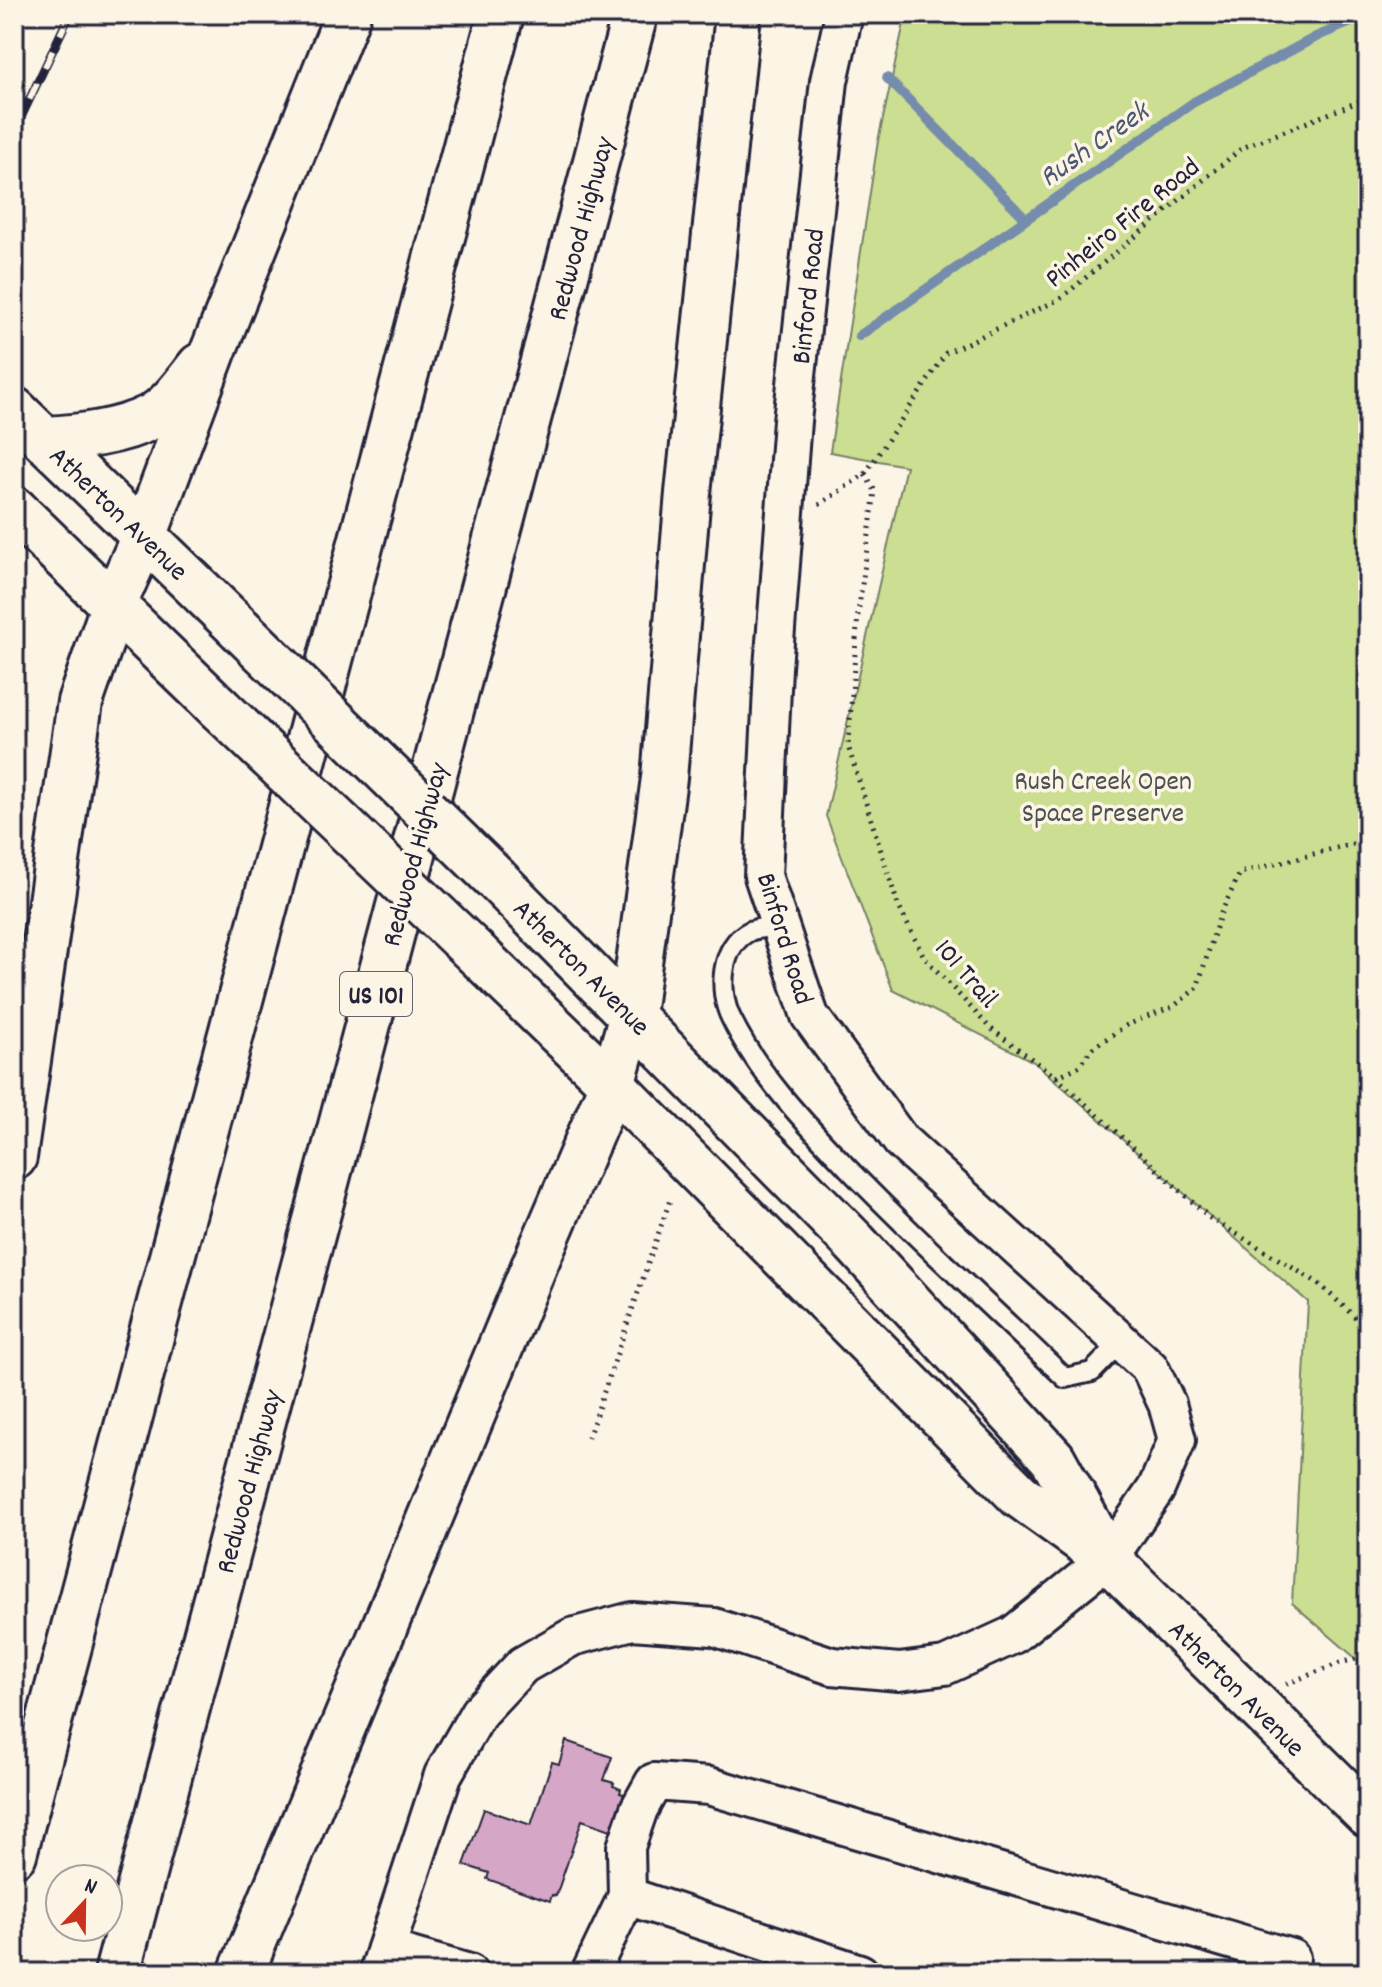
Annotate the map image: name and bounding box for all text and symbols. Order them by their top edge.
water label: Rush Creek [1032,92,1161,200]
street label: Redwood Highway [540,132,628,326]
street label: Pinheiro Fire Road [1038,150,1210,300]
street label: Binford Road [784,227,838,366]
street label: Atherton Avenue [38,439,195,592]
street label: Redwood Highway [374,758,462,952]
park label: Rush Creek Open Space Preserve [1014,764,1192,836]
street label: Binford Road [743,869,821,1010]
street label: Atherton Avenue [502,892,657,1047]
street label: 101 Trail [923,932,1006,1019]
road number: US 101 [340,972,412,1016]
street label: Redwood Highway [208,1385,296,1579]
street label: Atherton Avenue [1157,1613,1312,1768]
north arrow [44,1863,124,1943]
text: N [79,1871,101,1904]

